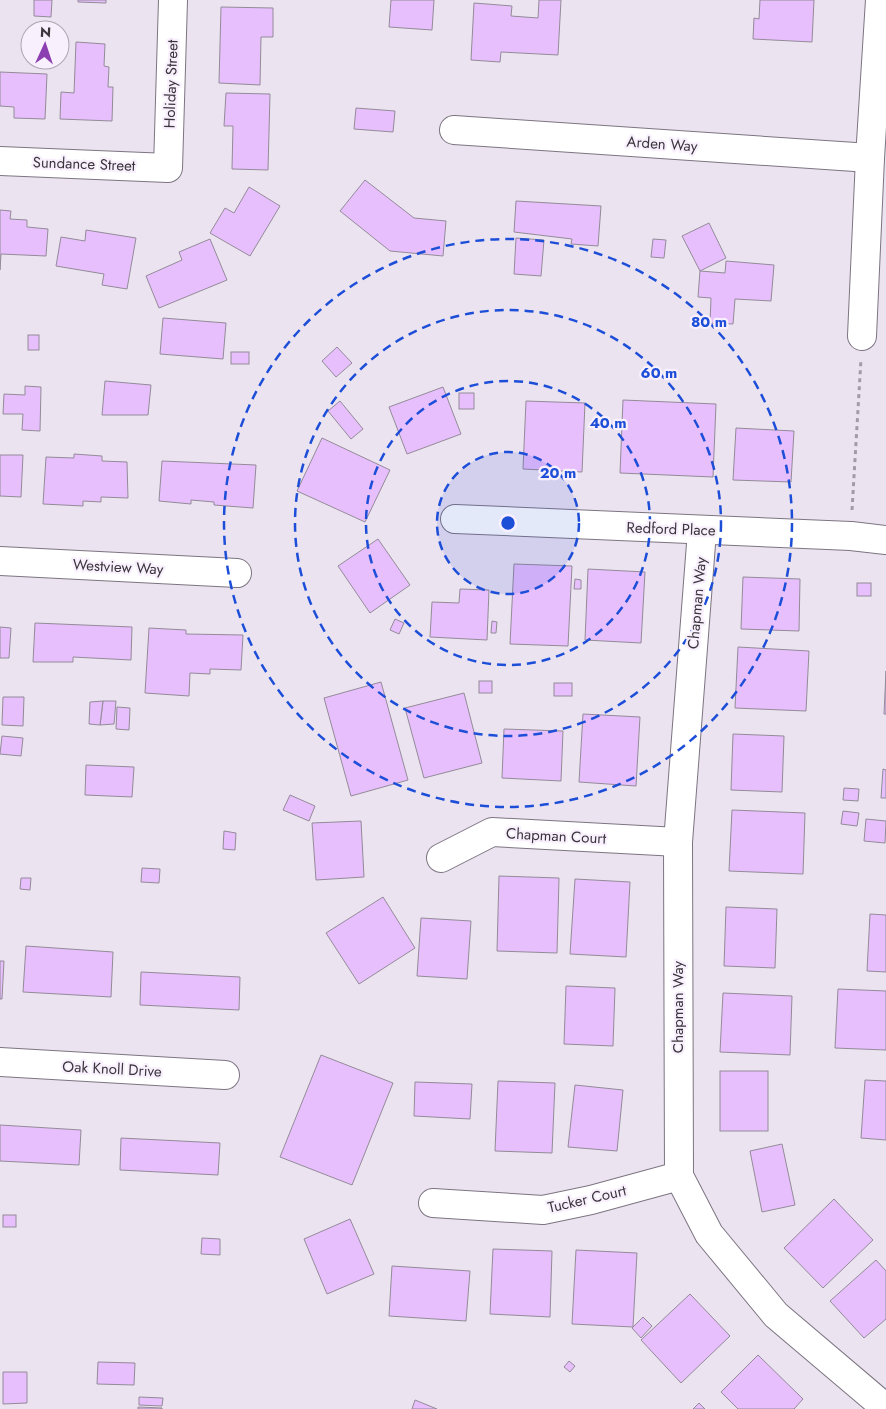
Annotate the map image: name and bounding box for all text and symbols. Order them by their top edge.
north arrow [20,20,70,70]
text: N [40,22,52,42]
street label: Holiday Street [158,39,184,129]
street label: Arden Way [626,131,698,157]
street label: Sundance Street [32,151,136,177]
text: 80 m [691,311,727,333]
text: 60 m [641,362,677,384]
text: 40 m [589,412,627,434]
text: 20 m [540,462,576,484]
centre of rings [499,514,517,532]
street label: Redford Place [626,516,716,542]
street label: Westview Way [72,554,164,580]
street label: Chapman Way [682,556,712,650]
street label: Chapman Court [505,822,607,850]
street label: Chapman Way [667,960,689,1053]
street label: Oak Knoll Drive [62,1055,163,1083]
street label: Tucker Court [546,1179,629,1219]

